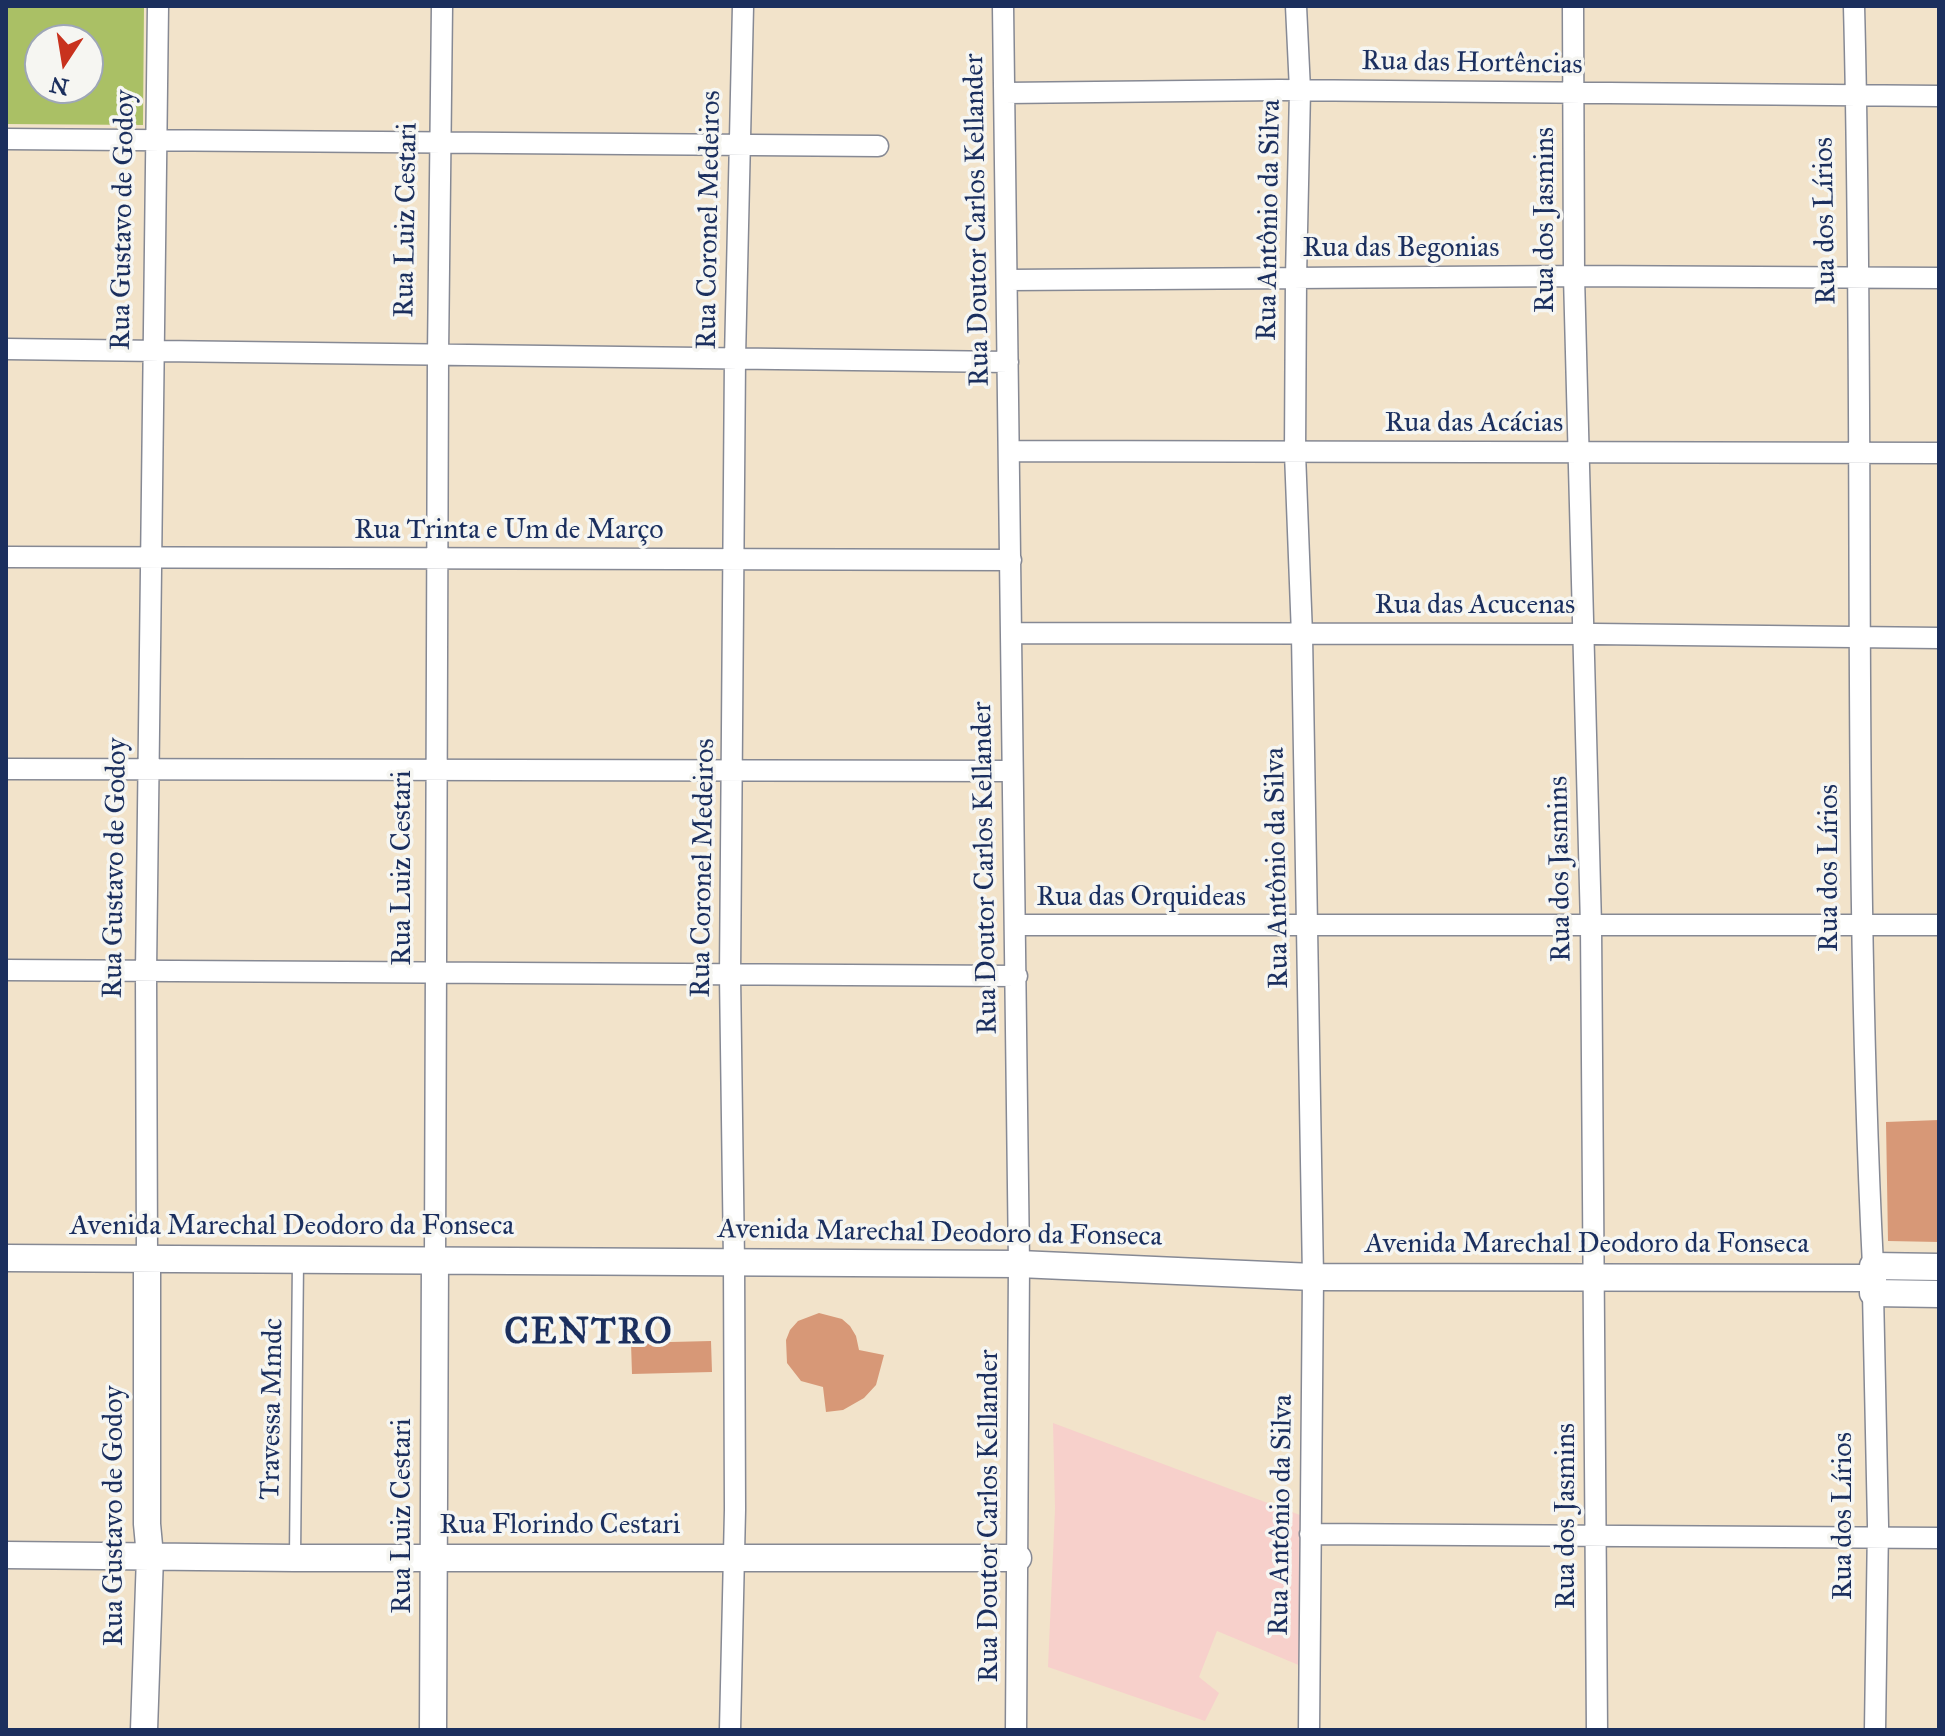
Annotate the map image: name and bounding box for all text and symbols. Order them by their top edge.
north arrow [24,24,104,104]
street label: Rua das Hortências [1361,45,1583,83]
street label: Rua Doutor Carlos Kellander [958,53,998,387]
text: N [47,71,71,101]
street label: Rua Gustavo de Godoy [105,89,143,351]
street label: Rua Coronel Medeiros [691,90,729,350]
street label: Rua Antônio da Silva [1251,99,1289,341]
street label: Rua Luiz Cestari [388,122,426,318]
street label: Rua dos Jasmins [1529,127,1563,313]
street label: Rua dos Lírios [1808,137,1844,305]
street label: Rua das Begonias [1303,232,1499,266]
street label: Rua das Acácias [1385,407,1563,441]
street label: Rua Trinta e Um de Março [354,514,664,548]
street label: Rua das Acucenas [1375,589,1575,623]
street label: Rua Doutor Carlos Kellander [966,701,1006,1035]
street label: Rua Gustavo de Godoy [97,737,135,999]
street label: Rua Coronel Medeiros [685,738,723,998]
street label: Rua Antônio da Silva [1259,747,1297,989]
street label: Rua Luiz Cestari [386,770,420,966]
street label: Rua dos Jasmins [1543,776,1579,962]
street label: Rua dos Lírios [1813,784,1847,952]
street label: Rua das Orquideas [1036,881,1246,915]
street label: Avenida Marechal Deodoro da Fonseca [70,1210,514,1244]
street label: Avenida Marechal Deodoro da Fonseca [718,1213,1162,1255]
street label: Avenida Marechal Deodoro da Fonseca [1365,1228,1809,1262]
district label: CENTRO [504,1312,674,1356]
street label: Travessa Mmdc [255,1318,291,1500]
street label: Rua Doutor Carlos Kellander [973,1349,1007,1683]
street label: Rua Gustavo de Godoy [98,1386,132,1646]
street label: Rua Antônio da Silva [1263,1394,1301,1636]
street label: Rua Luiz Cestari [386,1418,420,1614]
street label: Rua dos Jasmins [1550,1423,1584,1609]
street label: Rua dos Lírios [1827,1432,1861,1600]
street label: Rua Florindo Cestari [440,1509,680,1543]

